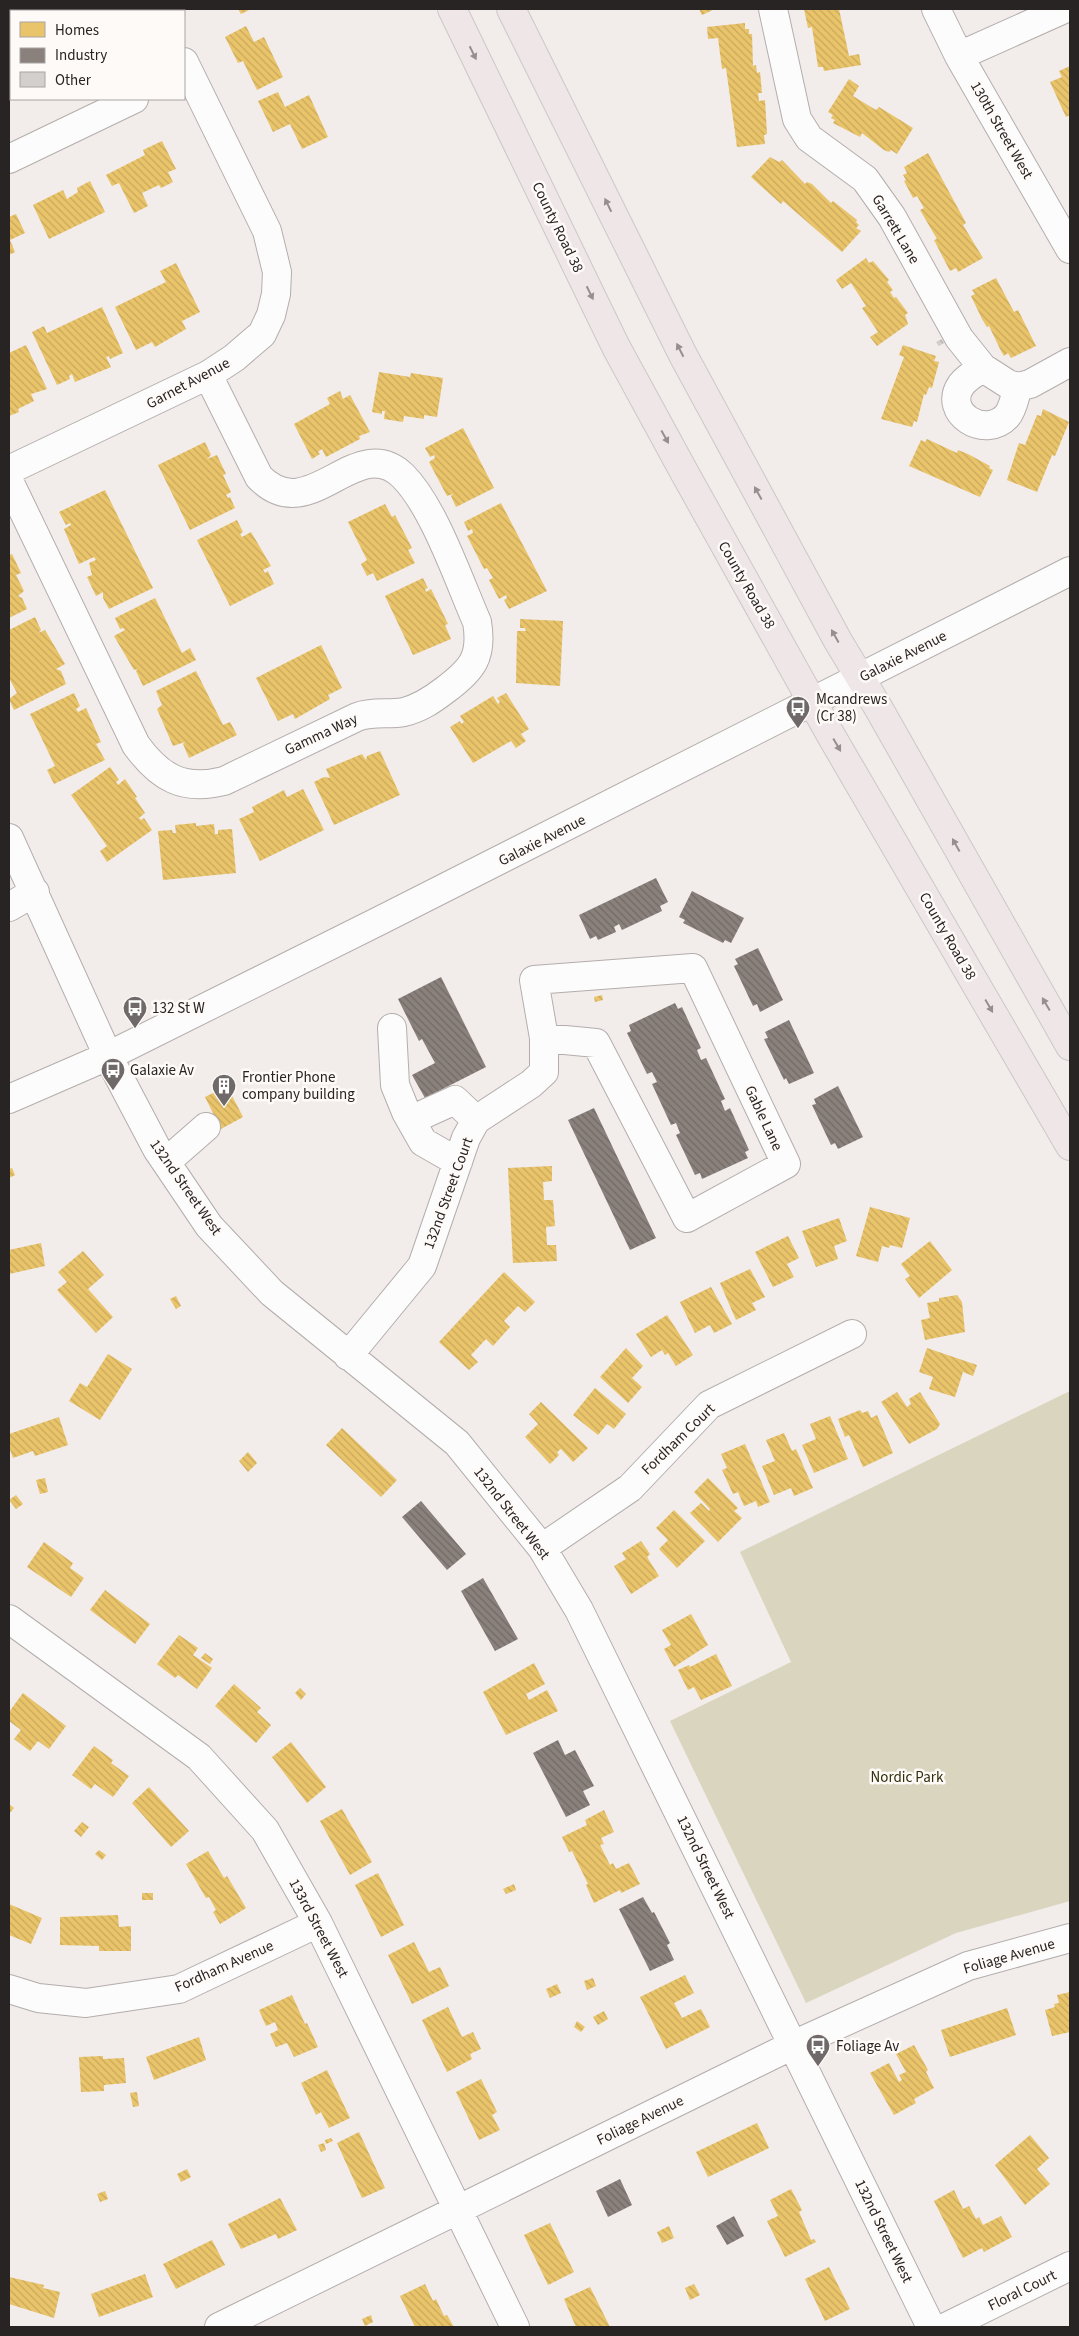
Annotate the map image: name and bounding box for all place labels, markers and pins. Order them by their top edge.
place label: Mcandrews (Cr 38) [816,689,887,727]
bus stop icon: Mcandrews (Cr 38) [785,695,811,729]
bus stop icon: 132 St W [122,995,148,1029]
place label: 132 St W [152,998,205,1019]
bus stop icon: Galaxie Av [100,1057,126,1091]
place label: Galaxie Av [130,1060,194,1081]
place label: Frontier Phone company building [242,1067,355,1105]
building icon: Frontier Phone company building [211,1073,237,1107]
bus stop icon: Foliage Av [805,2033,831,2067]
place label: Foliage Av [836,2036,899,2057]

